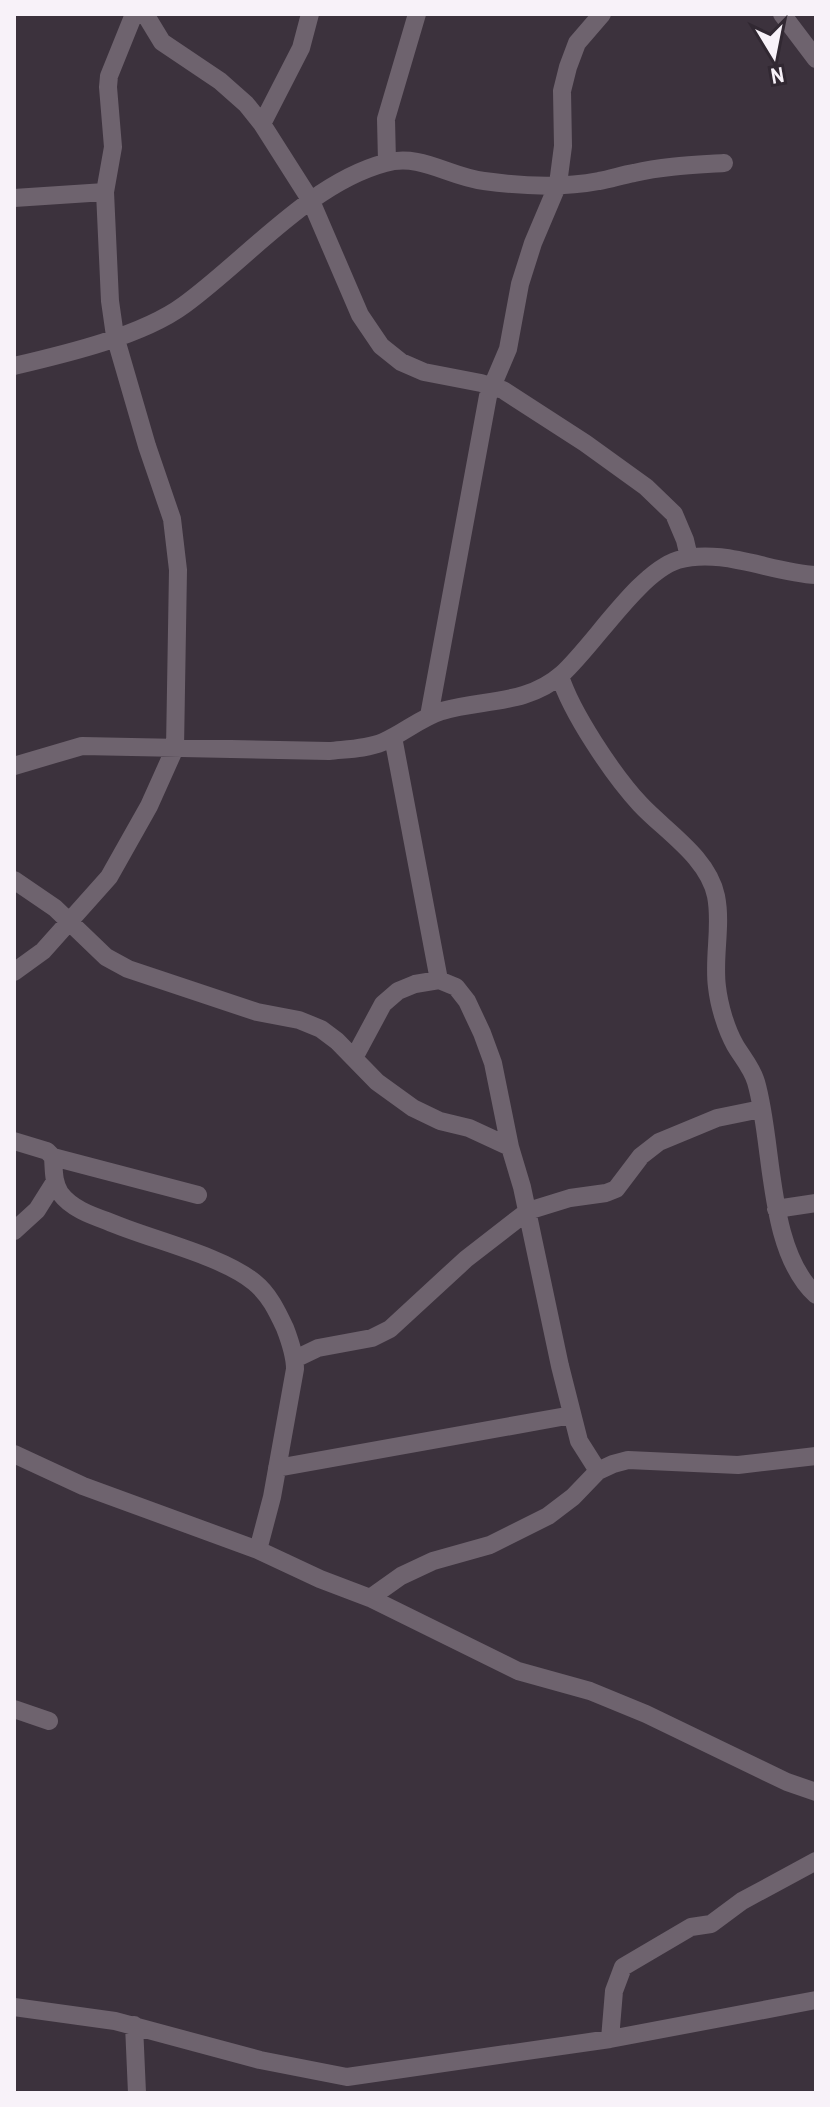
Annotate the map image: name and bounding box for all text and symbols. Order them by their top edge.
north arrow [734,16,814,96]
text: N [768,60,786,92]

